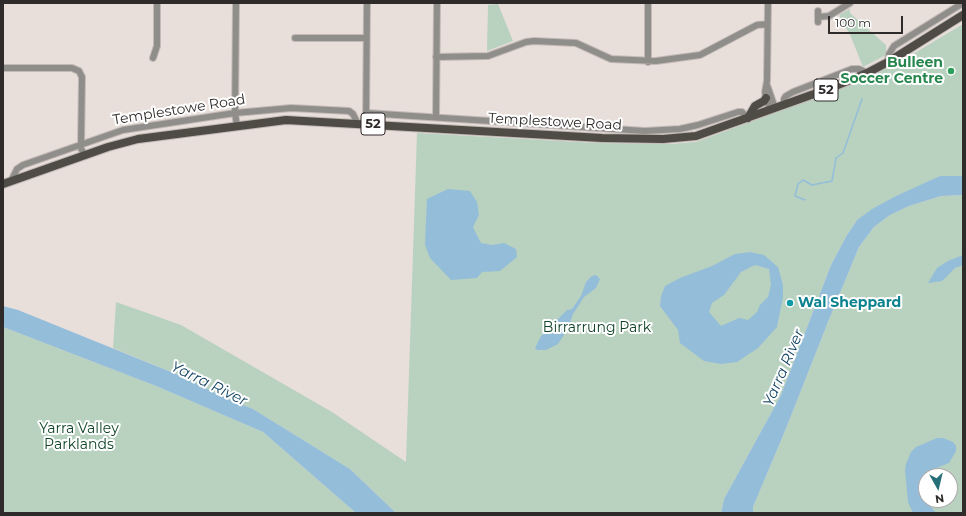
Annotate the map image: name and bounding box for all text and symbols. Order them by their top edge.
scale bar [830,8,905,34]
text: 100 m [835,15,871,30]
place label: Bulleen Soccer Centre [840,55,943,88]
marker: Bulleen Soccer Centre [946,66,956,76]
road number: 52 [814,79,838,101]
street label: Templestowe Road [112,91,246,129]
street label: Templestowe Road [488,110,622,134]
road number: 52 [361,113,385,135]
place label: Wal Sheppard [798,295,901,311]
marker: Wal Sheppard [785,298,795,308]
park label: Birrarrung Park [543,320,651,336]
water label: Yarra River [760,326,808,410]
water label: Yarra River [168,358,250,410]
park label: Yarra Valley Parklands [39,421,119,454]
north arrow [918,468,958,508]
text: N [934,491,945,506]

